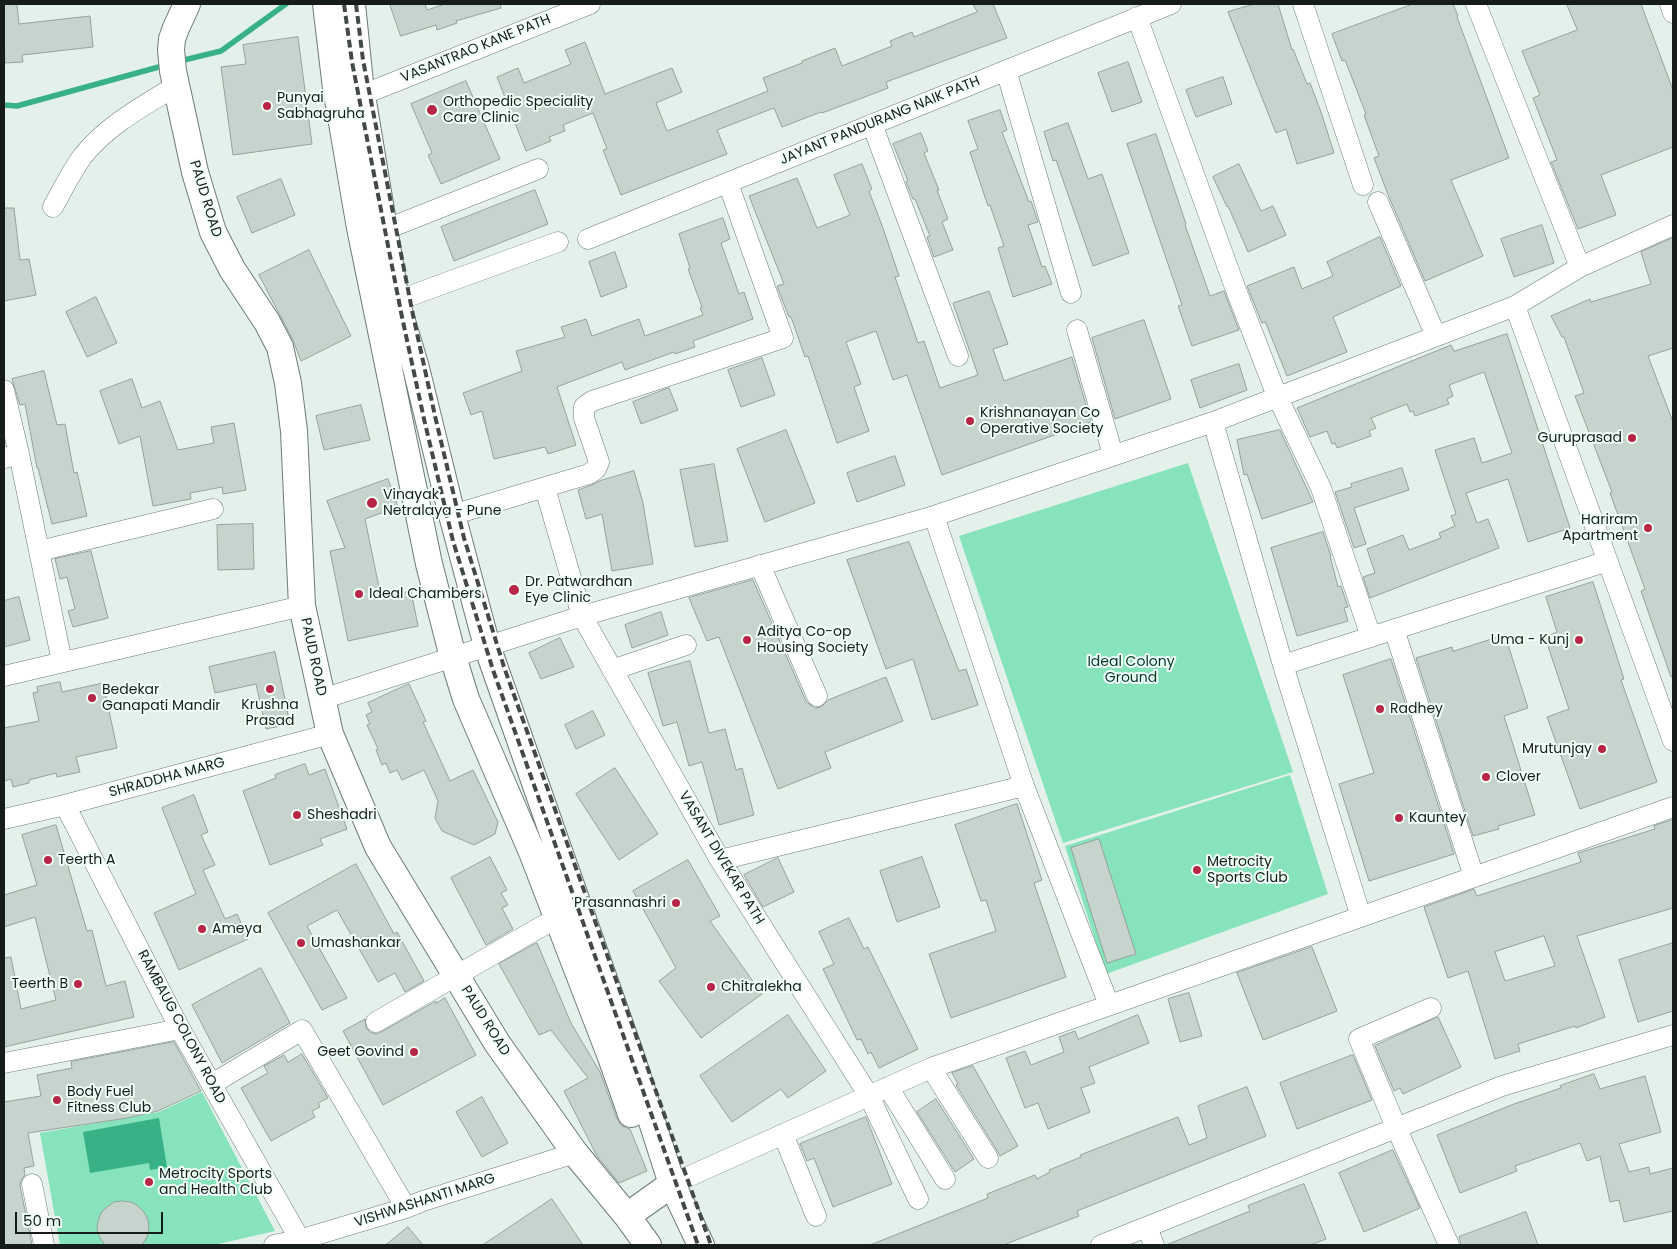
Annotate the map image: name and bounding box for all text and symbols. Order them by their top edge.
street label: VASANTRAO KANE PATH [399,11,553,87]
street label: JAYANT PANDURANG NAIK PATH [777,73,983,169]
place label: Punyai Sabhagruha [277,90,365,122]
place label: Orthopedic Speciality Care Clinic [443,94,593,126]
marker: Punyai Sabhagruha [261,100,273,112]
marker: Orthopedic Speciality Care Clinic [425,103,439,117]
street label: PAUD ROAD [185,159,225,239]
place label: Krishnanayan Co Operative Society [980,405,1103,438]
marker: Krishnanayan Co Operative Society [964,415,976,427]
place label: Guruprasad [1538,430,1622,446]
marker: Guruprasad [1626,432,1638,444]
place label: Vinayak Netralaya - Pune [383,487,501,520]
marker: Vinayak Netralaya - Pune [365,496,379,510]
place label: Hariram Apartment [1562,512,1638,544]
marker: Hariram Apartment [1642,522,1654,534]
place label: Dr. Patwardhan Eye Clinic [525,574,632,606]
marker: Dr. Patwardhan Eye Clinic [507,583,521,597]
place label: Ideal Chambers [369,586,482,602]
marker: Ideal Chambers [353,588,365,600]
street label: PAUD ROAD [297,616,329,698]
place label: Aditya Co-op Housing Society [757,624,868,656]
place label: Uma - Kunj [1491,632,1569,648]
marker: Aditya Co-op Housing Society [741,634,753,646]
marker: Uma - Kunj [1573,634,1585,646]
park label: Ideal Colony Ground [1087,654,1175,686]
place label: Bedekar Ganapati Mandir [102,682,221,714]
marker: Krushna Prasad [264,683,276,695]
marker: Bedekar Ganapati Mandir [86,692,98,704]
place label: Krushna Prasad [241,697,299,730]
place label: Radhey [1390,701,1443,717]
marker: Radhey [1374,703,1386,715]
place label: Mrutunjay [1522,741,1592,757]
marker: Mrutunjay [1596,743,1608,755]
street label: SHRADDHA MARG [107,754,227,802]
place label: Clover [1496,769,1541,785]
marker: Clover [1480,771,1492,783]
street label: VASANT DIVEKAR PATH [675,788,767,928]
place label: Sheshadri [307,807,377,823]
marker: Sheshadri [291,809,303,821]
place label: Kauntey [1409,810,1466,826]
marker: Kauntey [1393,812,1405,824]
place label: Teerth A [58,852,115,868]
marker: Teerth A [42,854,54,866]
place label: Metrocity Sports Club [1207,854,1288,886]
marker: Metrocity Sports Club [1191,864,1203,876]
place label: Prasannashri [574,895,666,911]
marker: Prasannashri [670,897,682,909]
place label: Ameya [212,921,262,937]
marker: Ameya [196,923,208,935]
place label: Umashankar [311,935,401,951]
marker: Umashankar [295,937,307,949]
street label: RAMBAUG COLONY ROAD [133,947,229,1107]
place label: Teerth B [11,976,68,992]
marker: Teerth B [72,978,84,990]
place label: Chitralekha [721,979,802,995]
marker: Chitralekha [705,981,717,993]
street label: PAUD ROAD [457,983,513,1059]
place label: Geet Govind [317,1044,404,1060]
marker: Geet Govind [408,1046,420,1058]
place label: Body Fuel Fitness Club [67,1084,151,1116]
marker: Body Fuel Fitness Club [51,1094,63,1106]
place label: Metrocity Sports and Health Club [159,1166,272,1198]
street label: VISHWASHANTI MARG [353,1170,497,1232]
marker: Metrocity Sports and Health Club [143,1176,155,1188]
scale bar [18,1202,165,1234]
text: 50 m [23,1210,61,1231]

